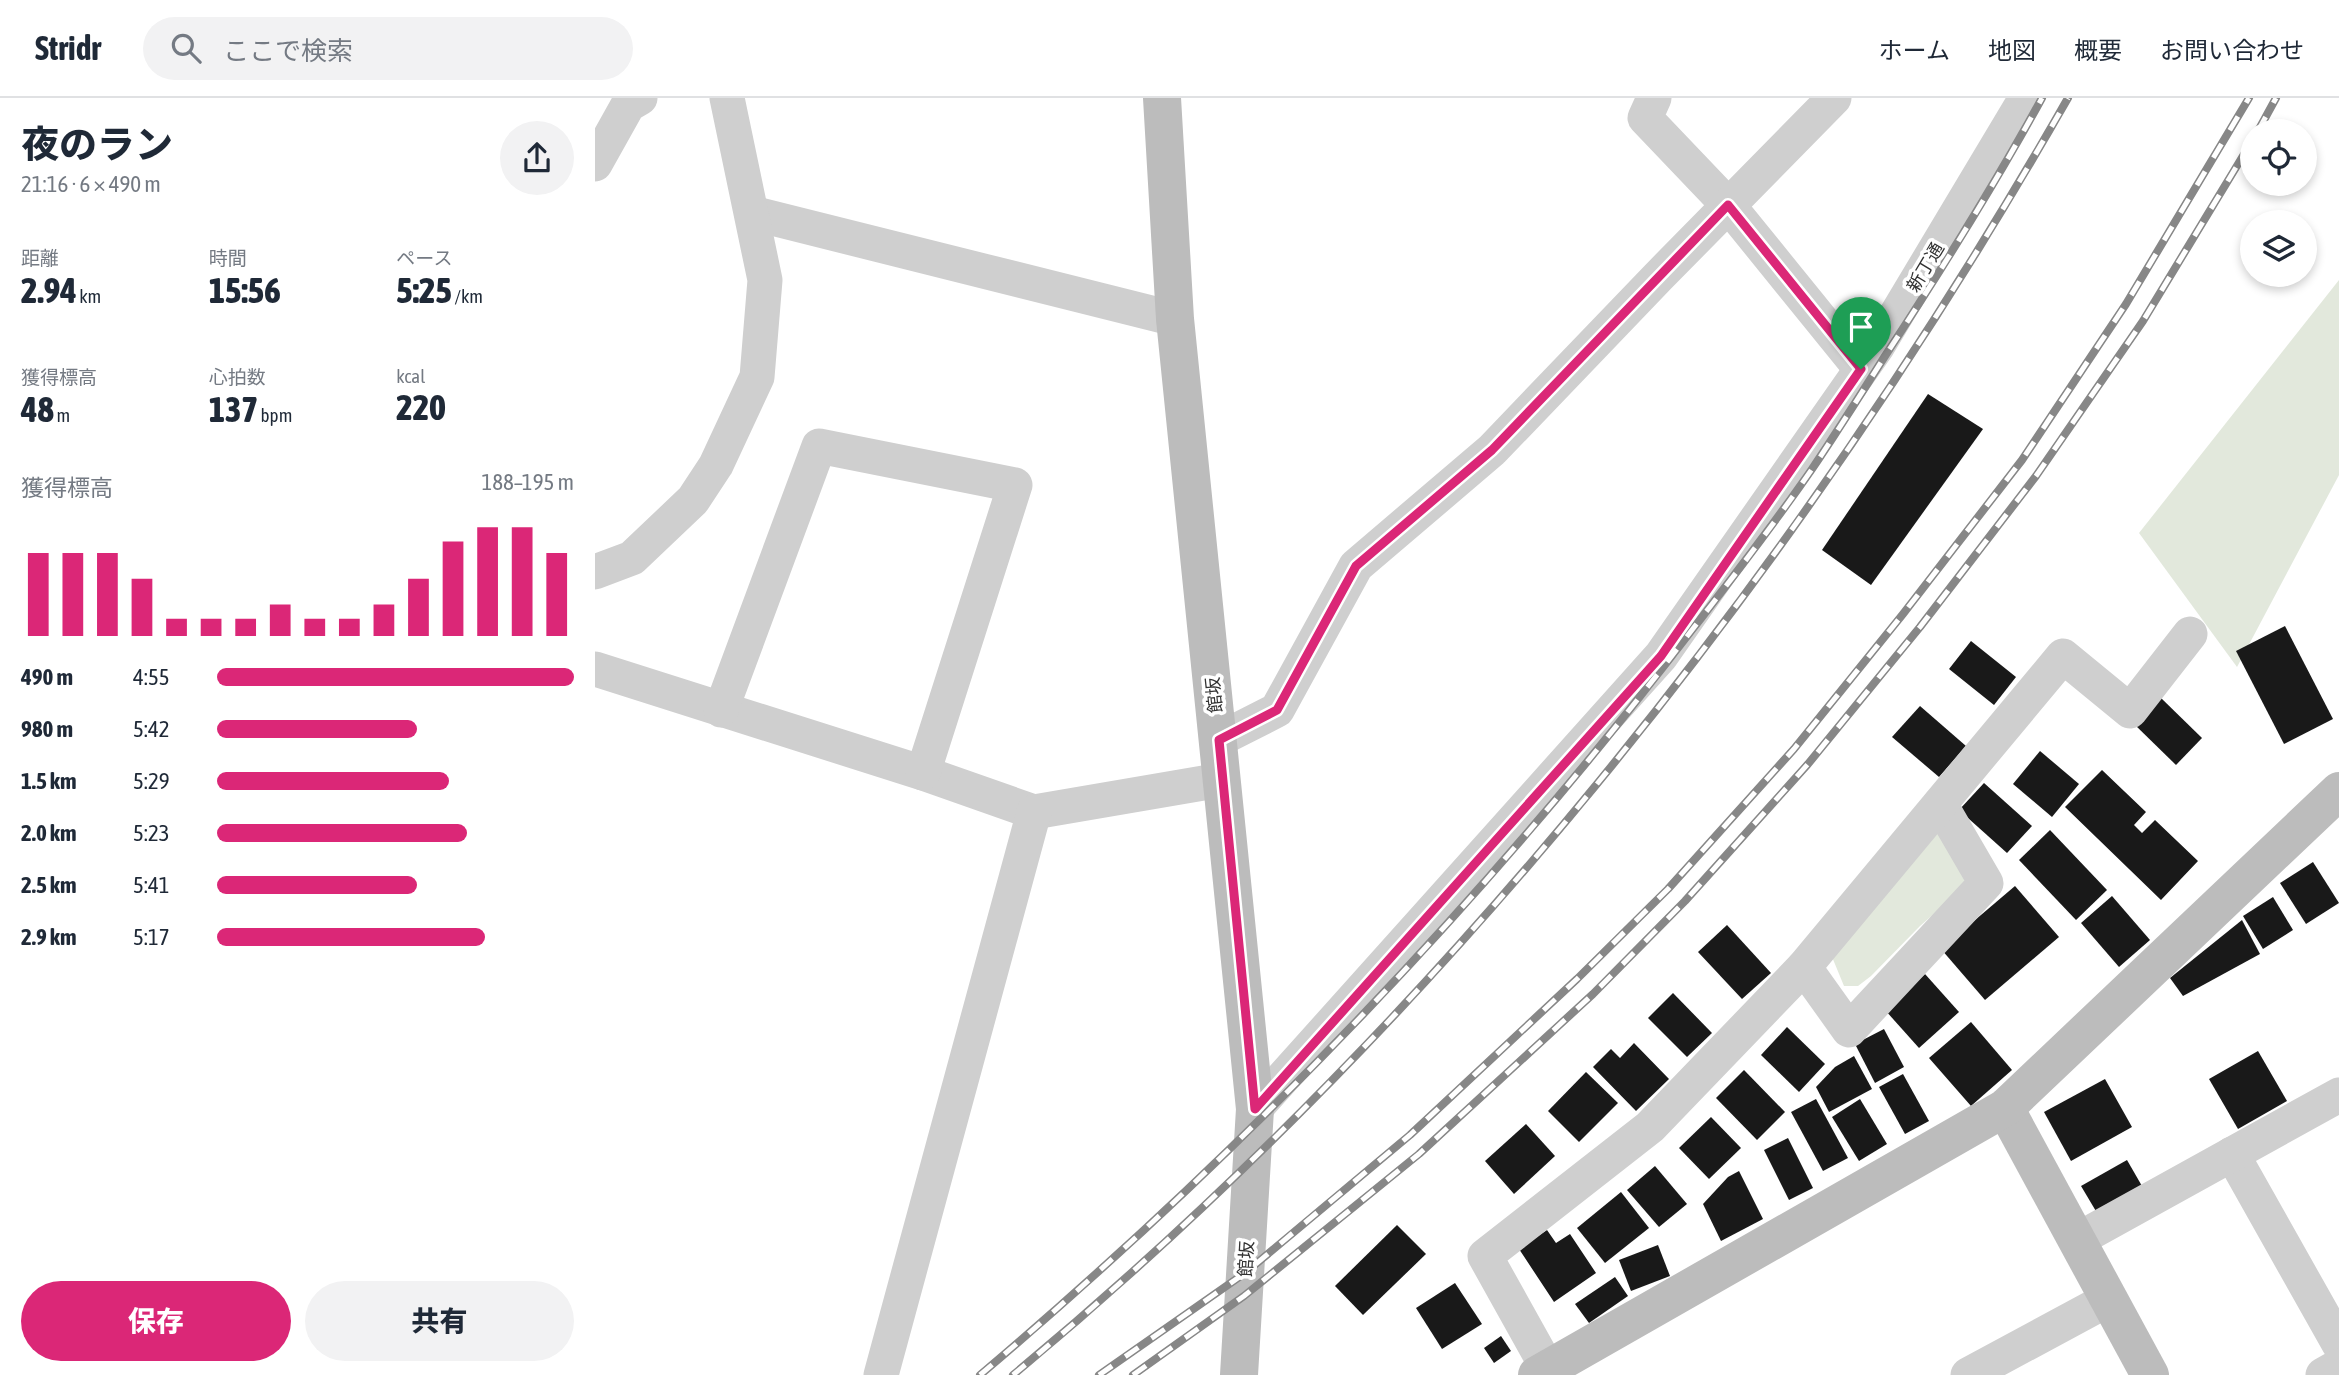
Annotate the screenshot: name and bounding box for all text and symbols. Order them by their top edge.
search box [143,17,633,80]
text: Stridr [35,29,101,67]
icon: search [167,29,205,67]
text: ここで検索 [223,36,353,66]
text: ホーム [1879,37,1950,64]
text: 地図 [1988,37,2036,64]
text: 概要 [2074,37,2122,64]
text: お問い合わせ [2160,37,2304,64]
map controls [2240,119,2317,287]
button: locate [2240,119,2317,196]
button: share [500,121,574,195]
text: 夜のラン [21,123,173,166]
text: 21:16 · 6 × 490 m [21,171,161,197]
button: layers [2240,210,2317,287]
street label: 新丁通 [1902,238,1948,296]
text: 距離 [21,247,59,269]
text: 時間 [209,247,247,269]
text: ペース [396,247,452,269]
text: 2.94 [21,270,77,310]
text: 15:56 [209,270,281,310]
text: 5:25 [396,270,452,310]
text: km [77,285,101,307]
text: /km [452,285,483,307]
pin [1831,297,1891,369]
icon: arrive [1842,308,1880,346]
text: kcal [396,365,425,387]
text: 獲得標高 [21,366,97,388]
text: 心拍数 [209,366,266,388]
text: 220 [396,387,446,427]
text: 48 [21,389,54,429]
text: 137 [209,389,258,429]
text: m [54,404,70,426]
text: bpm [258,404,292,426]
text: 188–195 m [481,469,574,495]
text: 獲得標高 [21,475,113,501]
text: 490 m [21,664,73,690]
text: 4:55 [133,664,170,690]
street label: 館坂 [1202,676,1226,714]
text: 980 m [21,716,73,742]
text: 5:42 [133,716,170,742]
text: 1.5 km [21,768,77,794]
text: 5:29 [133,768,170,794]
text: 2.0 km [21,820,77,846]
text: 5:23 [133,820,170,846]
text: 2.5 km [21,872,77,898]
text: 5:41 [133,872,170,898]
text: 2.9 km [21,924,77,950]
text: 5:17 [133,924,170,950]
street label: 館坂 [1235,1240,1257,1278]
button: 保存 [21,1281,291,1361]
button: 共有 [305,1281,574,1361]

